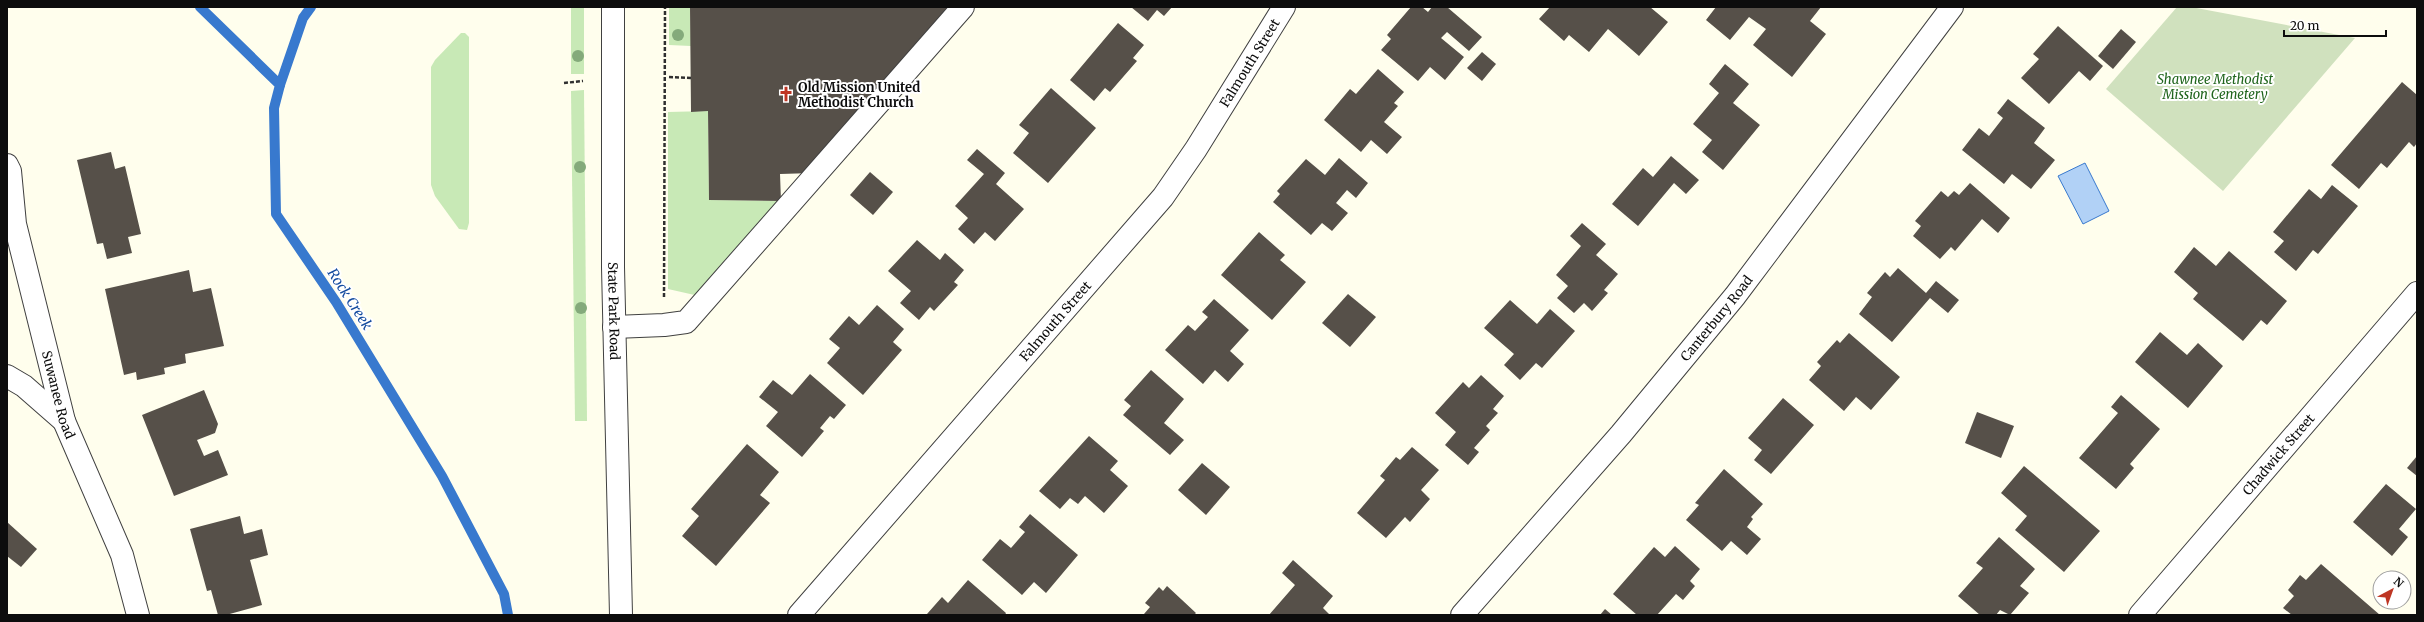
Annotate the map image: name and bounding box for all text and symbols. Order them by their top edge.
scale bar [2284,12,2386,38]
street label: Falmouth Street [1216,16,1284,110]
text: 20 m [2290,18,2319,33]
park label: Shawnee Methodist Mission Cemetery [2157,71,2274,103]
place label: Old Mission United Methodist Church [798,79,920,111]
church icon: Old Mission United Methodist Church [777,85,795,103]
street label: State Park Road [604,262,623,360]
water label: Rock Creek [324,265,377,333]
street label: Canterbury Road [1677,272,1757,365]
street label: Falmouth Street [1016,278,1095,365]
street label: Suwanee Road [38,349,79,442]
street label: Chadwick Street [2239,410,2318,499]
north arrow [2372,570,2412,610]
text: N [2391,574,2407,591]

